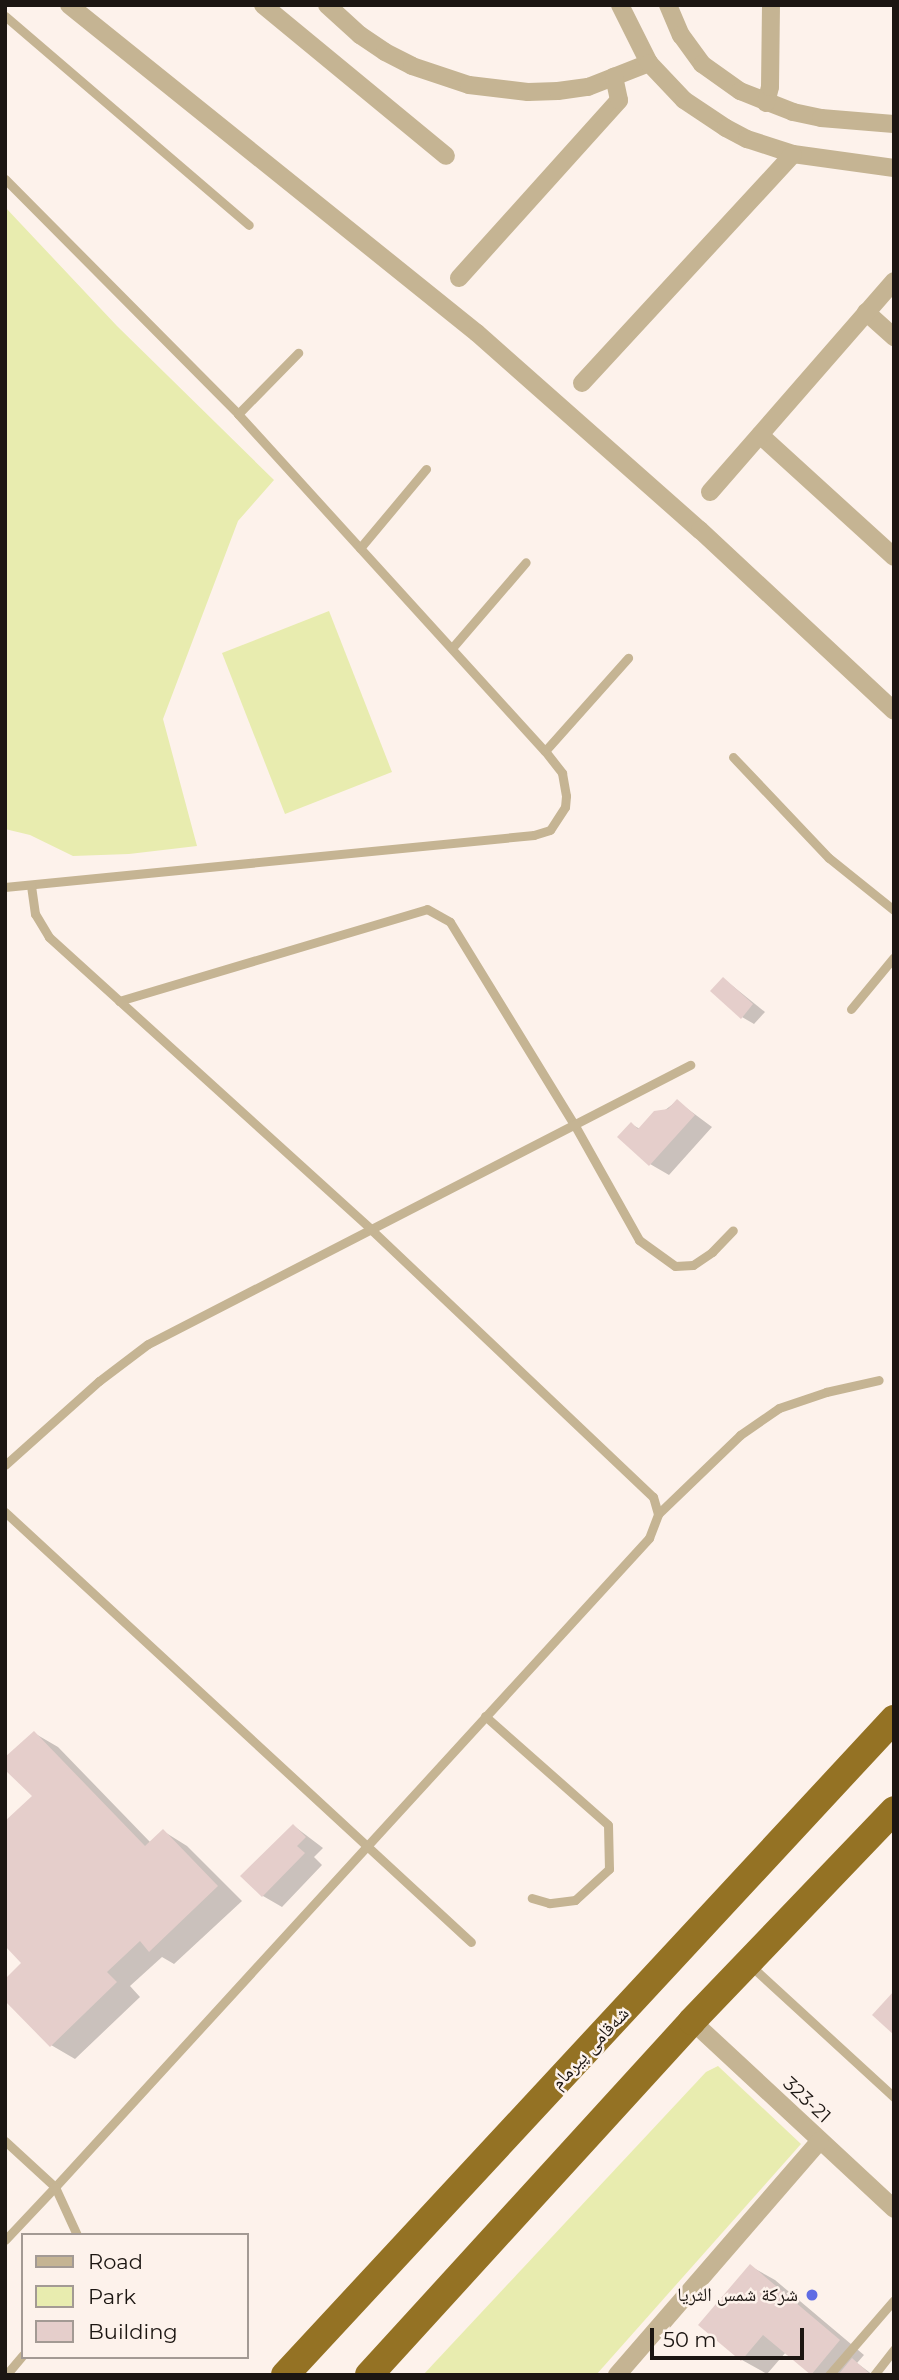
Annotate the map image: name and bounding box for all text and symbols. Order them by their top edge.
street label: شەقامی پیرمام [546,2002,634,2094]
street label: 323-21 [778,2072,836,2128]
legend [21,2233,248,2359]
text: Road [88,2249,143,2274]
text: Park [88,2284,136,2309]
place label: شركة شمس الثريا [677,2284,798,2306]
marker: شركة شمس الثريا [804,2287,820,2303]
scale bar [654,2314,808,2358]
text: Building [88,2319,178,2344]
text: 50 m [663,2327,717,2352]

